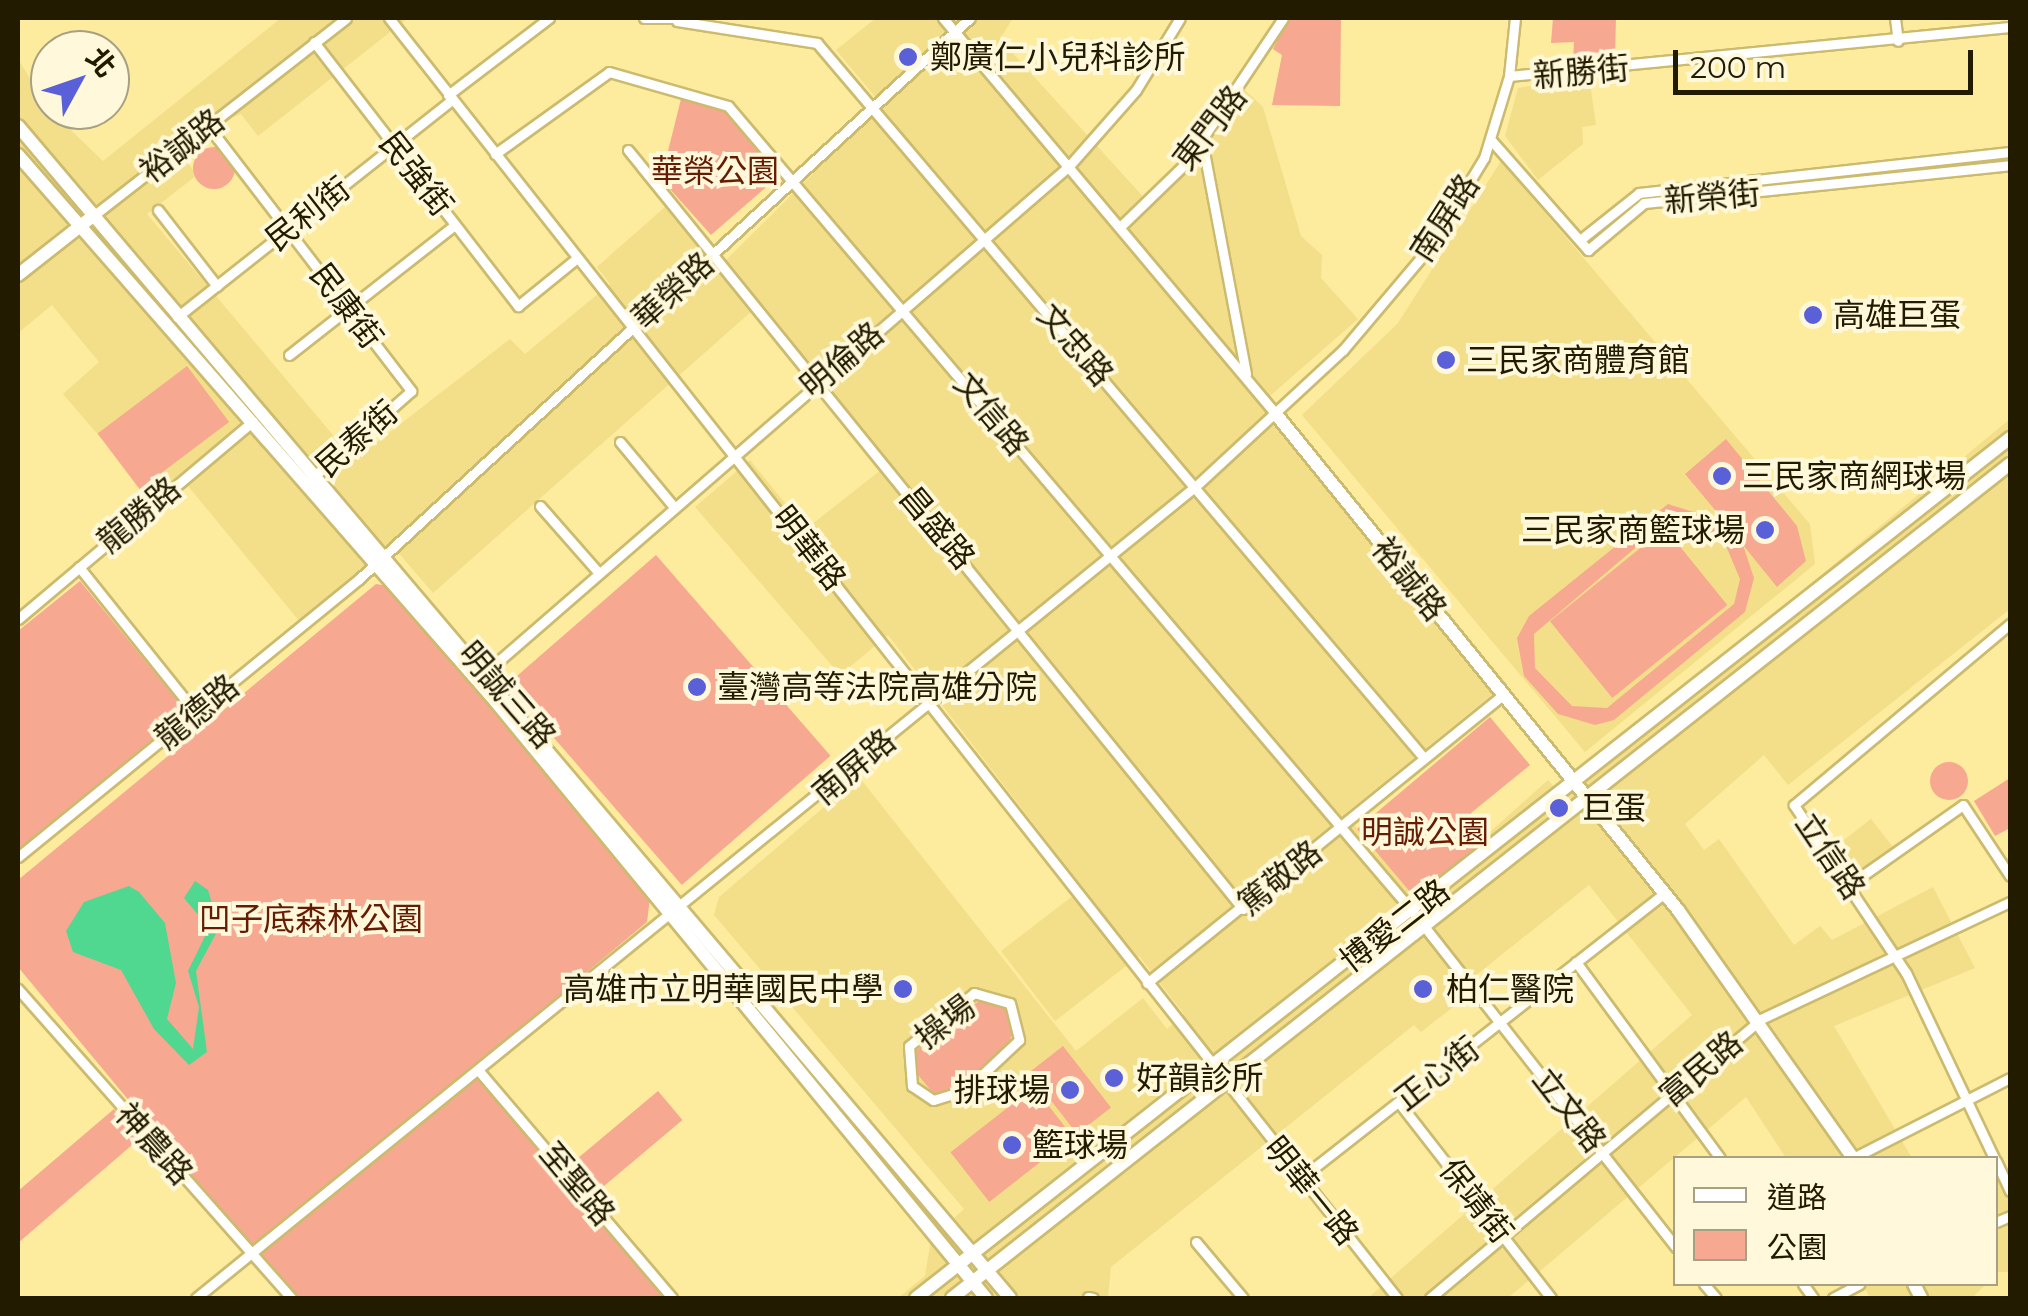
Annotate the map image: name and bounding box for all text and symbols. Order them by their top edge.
north arrow [30,30,130,130]
scale bar [1678,30,1978,92]
place label: 鄭廣仁小兒科診所 [930,38,1186,76]
text: 北 [79,40,123,84]
marker: 鄭廣仁小兒科診所 [895,44,921,70]
street label: 新勝街 [1532,49,1630,95]
text: 200 m [1690,49,1786,86]
street label: 東門路 [1165,78,1255,178]
street label: 裕誠路 [132,101,232,191]
street label: 民強街 [371,124,461,224]
park label: 華榮公園 [651,152,779,190]
street label: 南屏路 [1403,167,1487,269]
street label: 民利街 [258,169,358,259]
street label: 新榮街 [1663,174,1761,220]
street label: 華榮路 [624,245,722,337]
street label: 民康街 [302,256,390,356]
street label: 文忠路 [1029,296,1121,394]
place label: 高雄巨蛋 [1833,296,1961,334]
marker: 高雄巨蛋 [1802,304,1824,326]
street label: 明倫路 [793,314,891,406]
place label: 三民家商體育館 [1466,341,1690,379]
marker: 三民家商體育館 [1435,349,1457,371]
street label: 文信路 [945,365,1037,463]
street label: 民泰街 [308,393,406,485]
place label: 三民家商網球場 [1742,457,1966,495]
marker: 三民家商網球場 [1711,465,1733,487]
street label: 龍勝路 [90,469,188,561]
street label: 昌盛路 [891,479,983,577]
street label: 明華路 [764,498,854,598]
place label: 三民家商籃球場 [1521,511,1745,549]
marker: 三民家商籃球場 [1754,519,1776,541]
street label: 裕誠路 [1364,530,1454,628]
street label: 明誠三路 [451,634,563,756]
street label: 龍德路 [148,667,246,757]
place label: 臺灣高等法院高雄分院 [717,668,1037,706]
marker: 臺灣高等法院高雄分院 [686,676,708,698]
street label: 南屏路 [805,721,903,813]
place label: 巨蛋 [1582,789,1646,827]
marker: 巨蛋 [1546,795,1572,821]
street label: 立信路 [1787,805,1873,907]
park label: 明誠公園 [1361,813,1489,851]
street label: 篤敬路 [1231,833,1329,923]
street label: 博愛二路 [1333,871,1457,981]
park label: 凹子底森林公園 [199,900,423,938]
place label: 高雄市立明華國民中學 [563,970,883,1008]
place label: 柏仁醫院 [1446,970,1574,1008]
marker: 柏仁醫院 [1410,976,1436,1002]
marker: 高雄市立明華國民中學 [892,978,914,1000]
street label: 操場 [908,987,982,1057]
street label: 富民路 [1652,1023,1750,1115]
street label: 正心街 [1387,1029,1487,1119]
place label: 好韻診所 [1136,1059,1264,1097]
street label: 立文路 [1524,1060,1614,1160]
marker: 好韻診所 [1101,1065,1127,1091]
place label: 排球場 [954,1071,1050,1109]
marker: 排球場 [1059,1079,1081,1101]
street label: 神農路 [108,1095,200,1193]
place label: 籃球場 [1032,1126,1128,1164]
street label: 明華一路 [1256,1129,1366,1253]
marker: 籃球場 [1001,1134,1023,1156]
street label: 至聖路 [531,1135,623,1233]
street label: 保靖街 [1431,1151,1521,1251]
legend [1673,1156,1998,1286]
text: 道路 [1767,1179,1827,1216]
text: 公園 [1767,1229,1827,1266]

